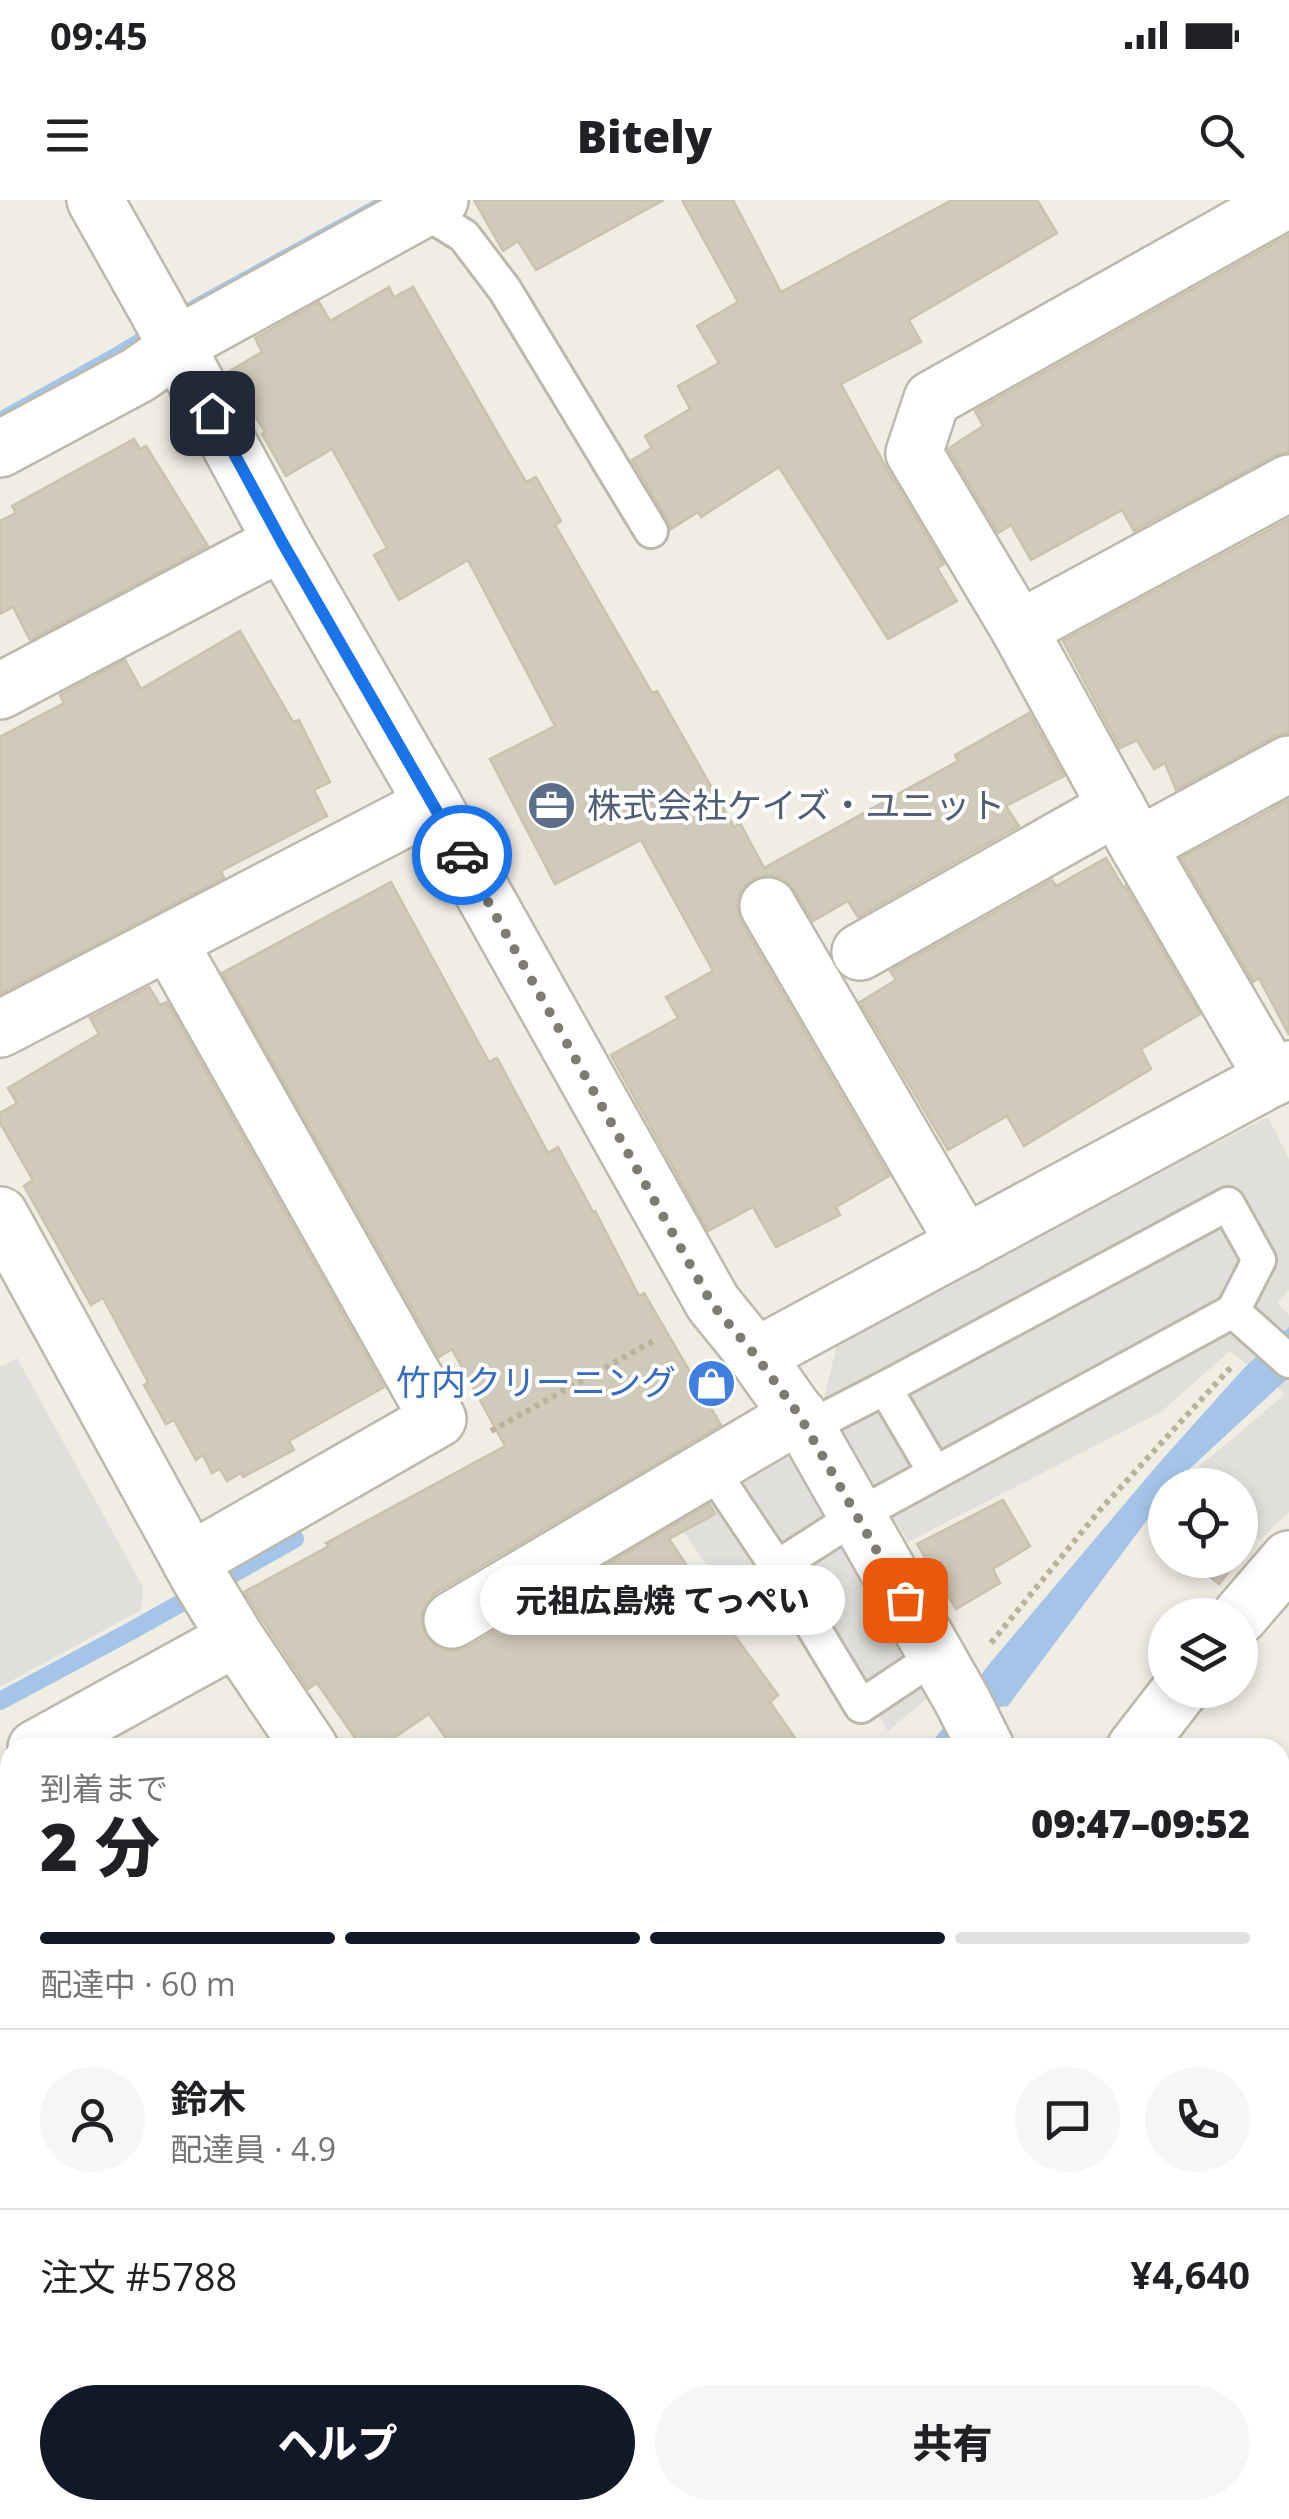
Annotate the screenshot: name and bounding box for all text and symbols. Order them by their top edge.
text: 09:45 [50,9,148,61]
text: Bitely [577,105,712,166]
icon: menu [40,108,95,163]
icon: search [1194,108,1249,163]
pin [170,371,255,456]
icon: home [185,386,240,441]
office icon: 株式会社ケイズ・ユニット [526,780,578,832]
place label: 株式会社ケイズ・ユニット [587,781,1005,828]
courier [412,805,512,905]
icon: car [435,828,490,883]
shop icon: 竹内クリーニング [685,1357,737,1409]
place label: 竹内クリーニング [396,1358,676,1405]
map controls [1148,1468,1258,1708]
button: locate [1148,1468,1258,1578]
pin [863,1558,948,1643]
callout: 元祖広島焼 てっぺい [480,1565,845,1635]
icon: bag [878,1573,933,1628]
text: 元祖広島焼 てっぺい [515,1578,810,1621]
button: layers [1148,1598,1258,1708]
text: 到着まで [40,1766,168,1809]
text: 09:47–09:52 [1031,1797,1250,1849]
text: 2 分 [40,1802,160,1890]
text: 配達中 · 60 m [40,1962,236,2005]
button: person [40,2067,145,2172]
button: chat [1015,2067,1120,2172]
button: phone [1145,2067,1250,2172]
text: 鈴木 [170,2072,246,2124]
text: 配達員 · 4.9 [170,2127,336,2170]
text: ¥4,640 [1131,2248,1250,2300]
text: 注文 #5788 [40,2250,237,2302]
button: ヘルプ [40,2385,635,2500]
button: 共有 [655,2385,1250,2500]

